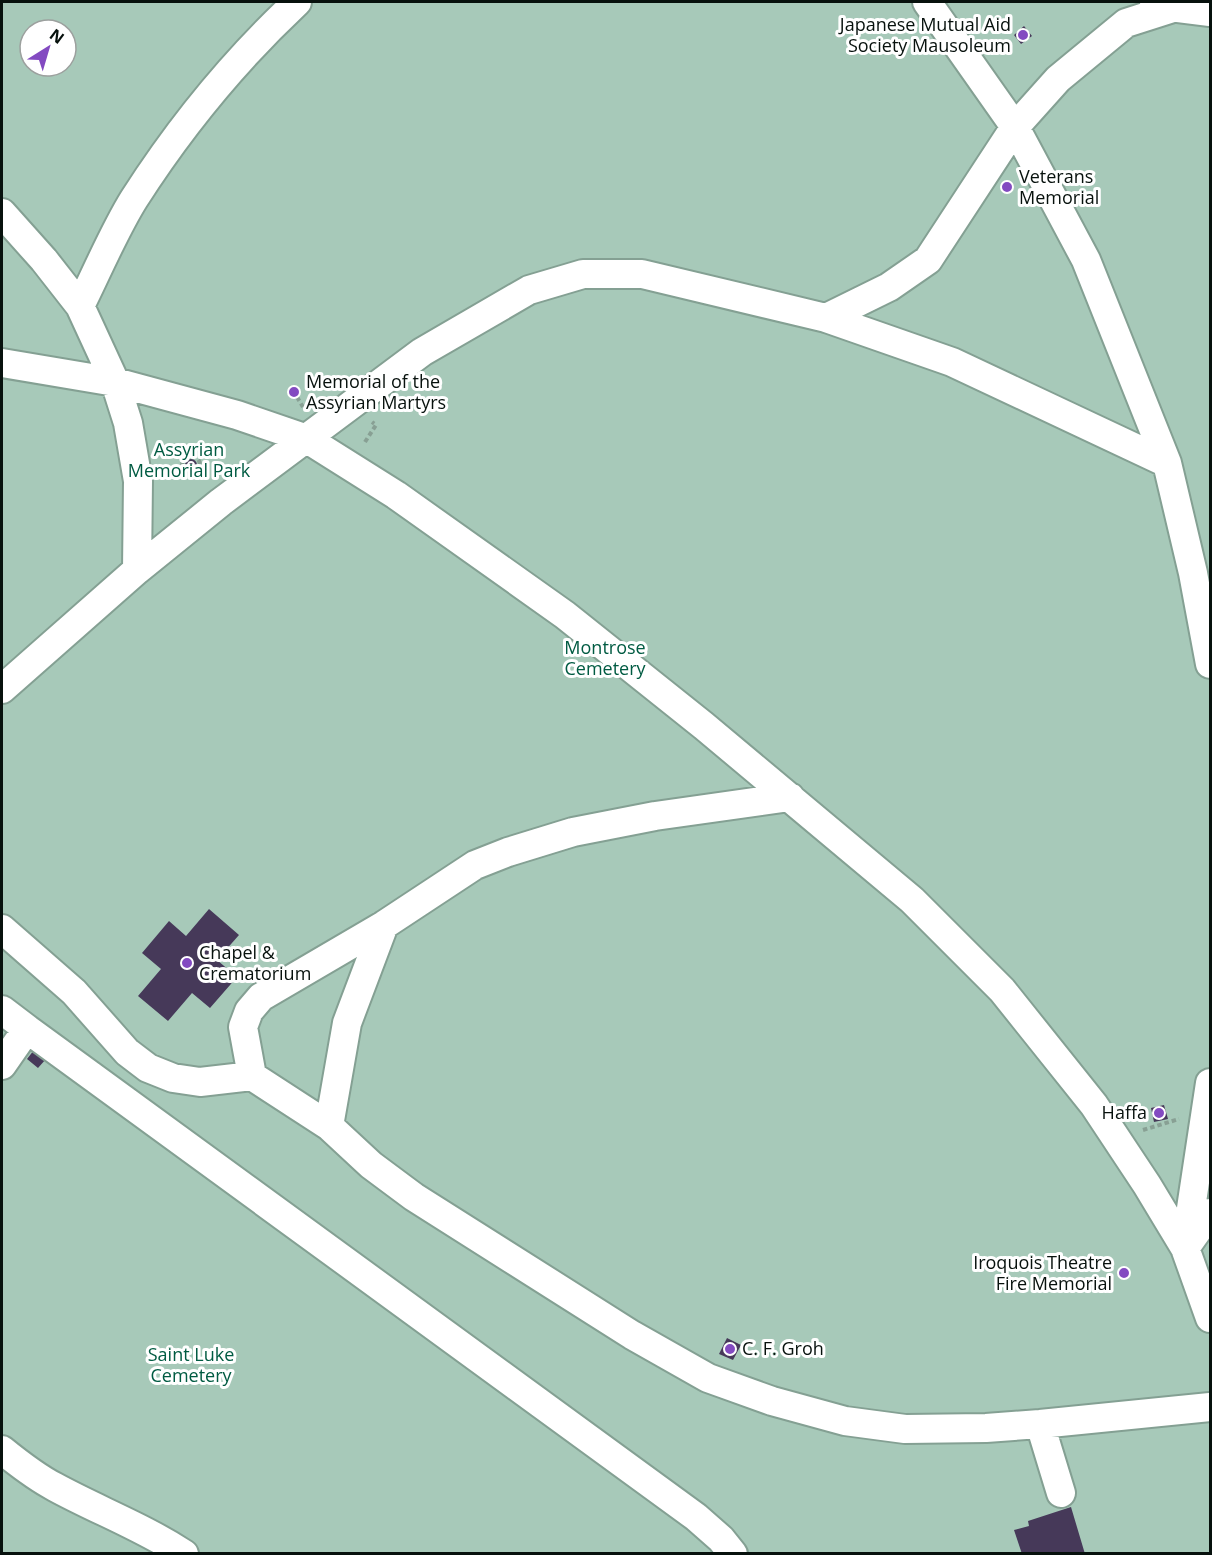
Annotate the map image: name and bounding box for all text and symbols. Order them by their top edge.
place label: Japanese Mutual Aid Society Mausoleum [838,12,1011,57]
north arrow [18,18,78,78]
text: N [45,23,69,49]
marker: Japanese Mutual Aid Society Mausoleum [1016,28,1030,42]
place label: Veterans Memorial [1019,164,1099,209]
marker: Veterans Memorial [1000,180,1014,194]
place label: Memorial of the Assyrian Martyrs [306,369,446,414]
marker: Memorial of the Assyrian Martyrs [287,385,301,399]
park label: Assyrian Memorial Park [128,437,251,482]
park label: Montrose Cemetery [564,635,647,680]
place label: Chapel & Crematorium [199,940,311,985]
marker: Chapel & Crematorium [180,956,194,970]
place label: Haffa [1102,1100,1147,1124]
marker: Haffa [1152,1106,1166,1120]
place label: Iroquois Theatre Fire Memorial [973,1250,1112,1295]
marker: Iroquois Theatre Fire Memorial [1117,1266,1131,1280]
place label: C. F. Groh [742,1336,824,1360]
park label: Saint Luke Cemetery [148,1342,234,1387]
marker: C. F. Groh [723,1342,737,1356]

